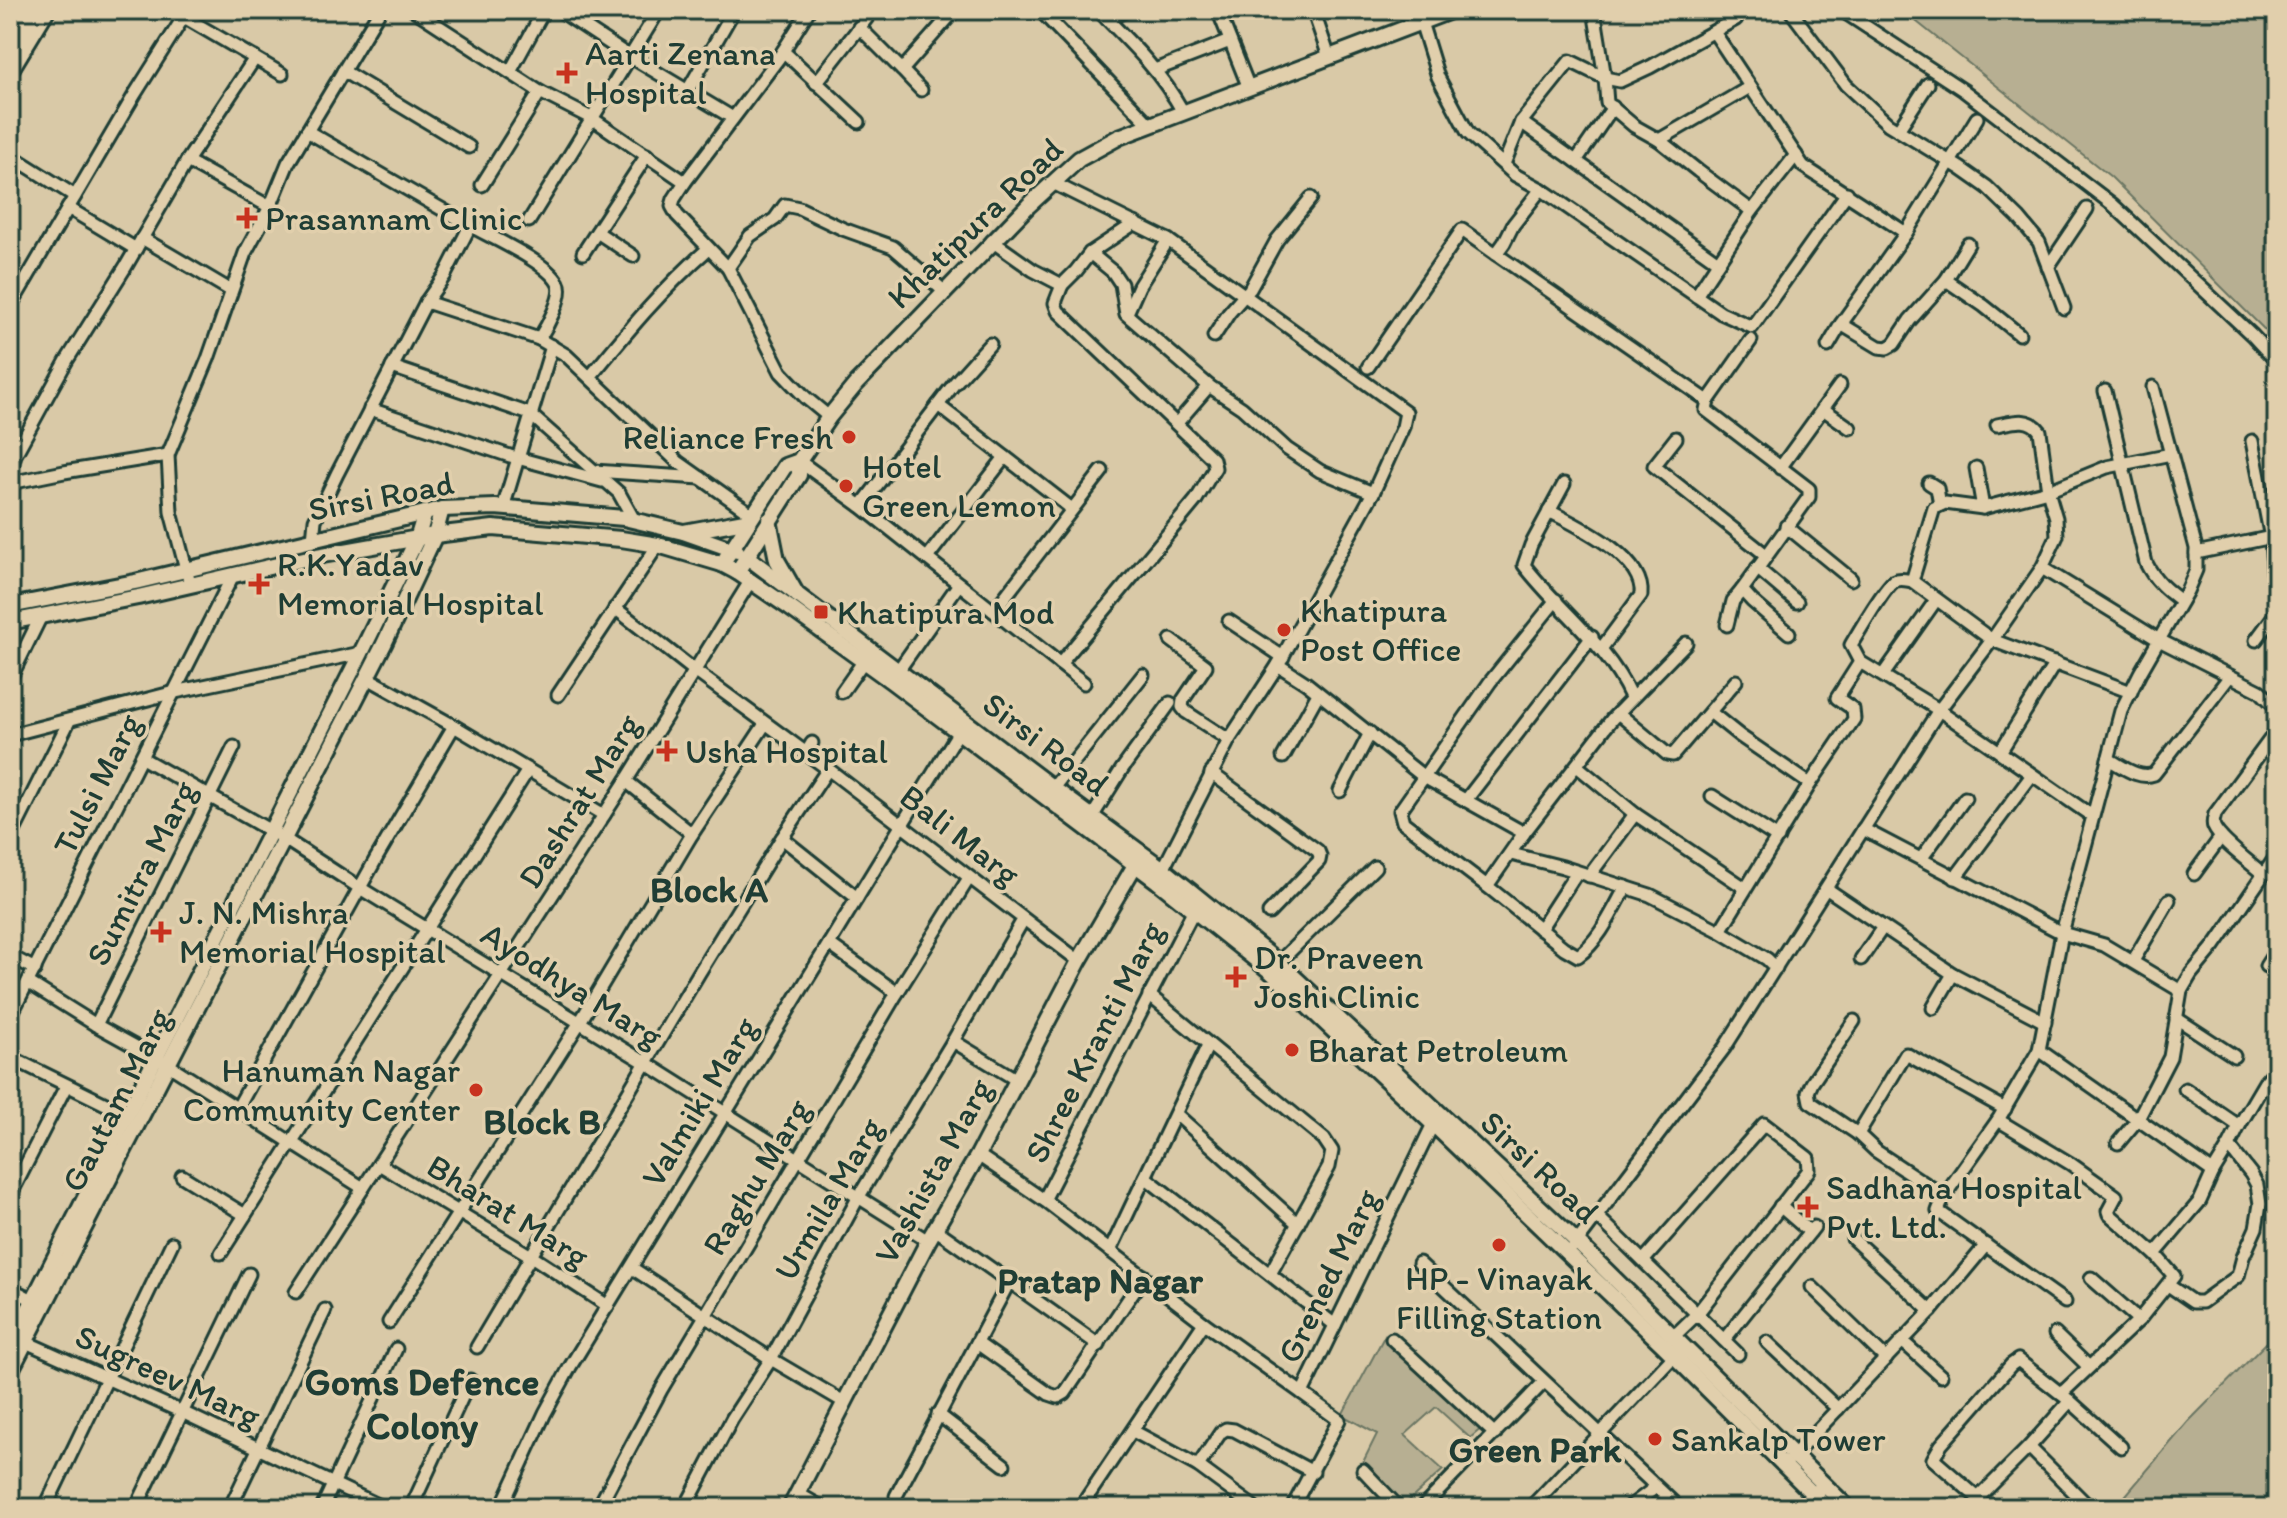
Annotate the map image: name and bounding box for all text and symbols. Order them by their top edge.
place label: Aarti Zenana Hospital [585,33,776,113]
marker: Aarti Zenana Hospital [556,62,578,84]
street label: Khatipura Road [879,129,1071,317]
place label: Prasannam Clinic [265,198,522,239]
marker: Prasannam Clinic [236,207,258,229]
place label: Reliance Fresh [623,417,833,458]
marker: Reliance Fresh [840,428,858,446]
place label: Hotel Green Lemon [862,446,1056,526]
street label: Sirsi Road [305,462,458,530]
marker: Hotel Green Lemon [837,477,855,495]
place label: R.K.Yadav Memorial Hospital [277,544,544,624]
marker: R.K.Yadav Memorial Hospital [248,573,270,595]
place label: Khatipura Post Office [1300,590,1462,670]
place label: Khatipura Mod [837,592,1054,633]
marker: Khatipura Mod [812,603,830,621]
marker: Khatipura Post Office [1275,621,1293,639]
street label: Sirsi Road [975,683,1118,805]
street label: Tulsi Marg [44,706,150,861]
street label: Dashrat Marg [509,706,649,896]
place label: Usha Hospital [685,731,888,772]
marker: Usha Hospital [656,740,678,762]
street label: Sumitra Marg [77,773,205,972]
street label: Bali Marg [892,775,1029,895]
district label: Block A [650,868,769,911]
place label: J. N. Mishra Memorial Hospital [179,892,446,972]
street label: Ayodhya Marg [474,913,671,1057]
street label: Shree Kranti Marg [1016,914,1173,1170]
marker: J. N. Mishra Memorial Hospital [150,921,172,943]
place label: Dr. Praveen Joshi Clinic [1254,937,1423,1017]
marker: Dr. Praveen Joshi Clinic [1225,966,1247,988]
street label: Gautam Marg [52,1001,180,1199]
street label: Valmiki Marg [632,1009,766,1194]
place label: Bharat Petroleum [1308,1030,1568,1071]
marker: Bharat Petroleum [1283,1041,1301,1059]
place label: Hanuman Nagar Community Center [183,1050,460,1130]
street label: Vashista Marg [865,1071,1001,1271]
marker: Hanuman Nagar Community Center [467,1081,485,1099]
street label: Raghu Marg [693,1091,819,1263]
district label: Block B [483,1100,601,1143]
street label: Sirsi Road [1472,1102,1608,1233]
street label: Urmila Marg [765,1110,891,1288]
street label: Bharat Marg [420,1145,597,1277]
place label: Sadhana Hospital Pvt. Ltd. [1826,1167,2082,1247]
street label: Grened Marg [1268,1182,1388,1370]
marker: Sadhana Hospital Pvt. Ltd. [1797,1196,1819,1218]
marker: HP - Vinayak Filling Station [1490,1236,1508,1254]
place label: HP - Vinayak Filling Station [1396,1258,1602,1338]
district label: Pratap Nagar [997,1259,1203,1302]
street label: Sugreev Marg [69,1315,268,1437]
district label: Goms Defence Colony [305,1359,539,1449]
place label: Sankalp Tower [1671,1419,1886,1460]
district label: Green Park [1449,1428,1622,1471]
marker: Sankalp Tower [1646,1430,1664,1448]

